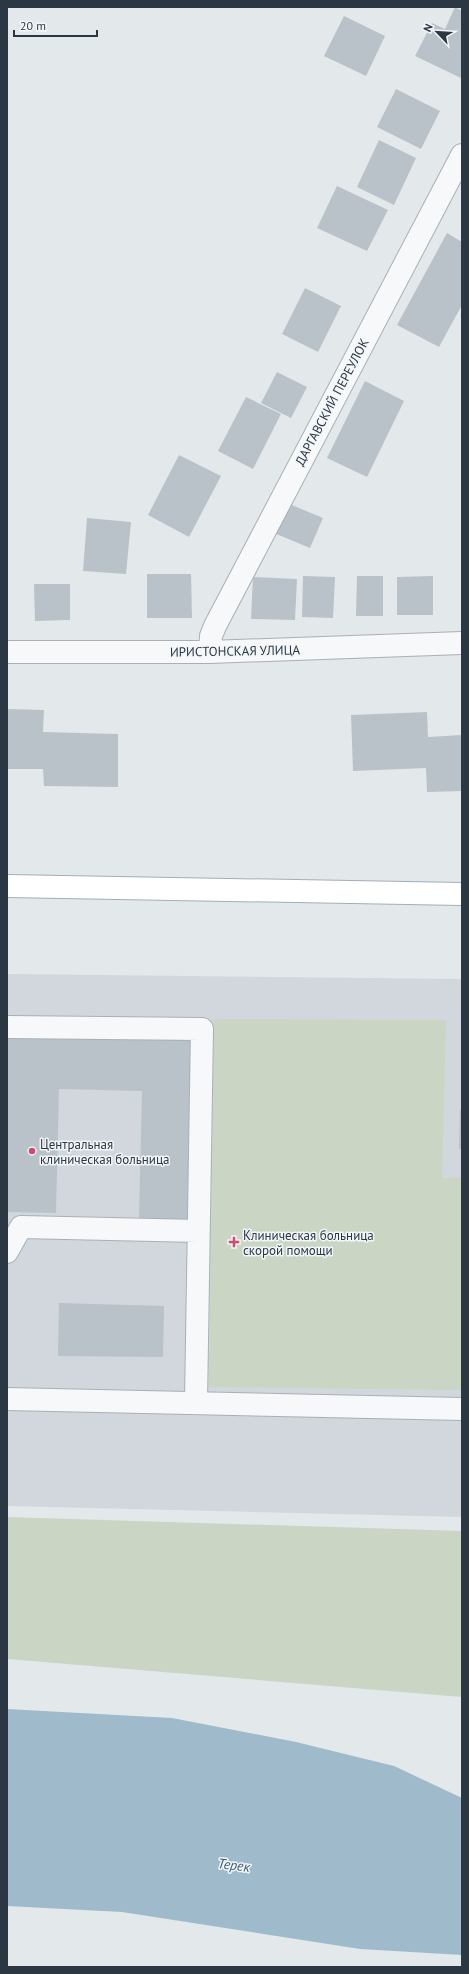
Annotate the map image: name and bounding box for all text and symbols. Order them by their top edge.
scale bar [14,12,97,38]
north arrow [417,12,457,52]
text: 20 m [20,18,46,33]
text: N [420,22,436,34]
street label: ДАРГАВСКИЙ ПЕРЕУЛОК [291,335,373,469]
street label: ИРИСТОНСКАЯ УЛИЦА [170,641,301,661]
place label: Центральная клиническая больница [40,1136,169,1168]
marker: Центральная клиническая больница [27,1146,37,1156]
place label: Клиническая больница скорой помощи [243,1227,374,1259]
marker: Клиническая больница скорой помощи [228,1236,240,1248]
water label: Терек [217,1854,252,1876]

